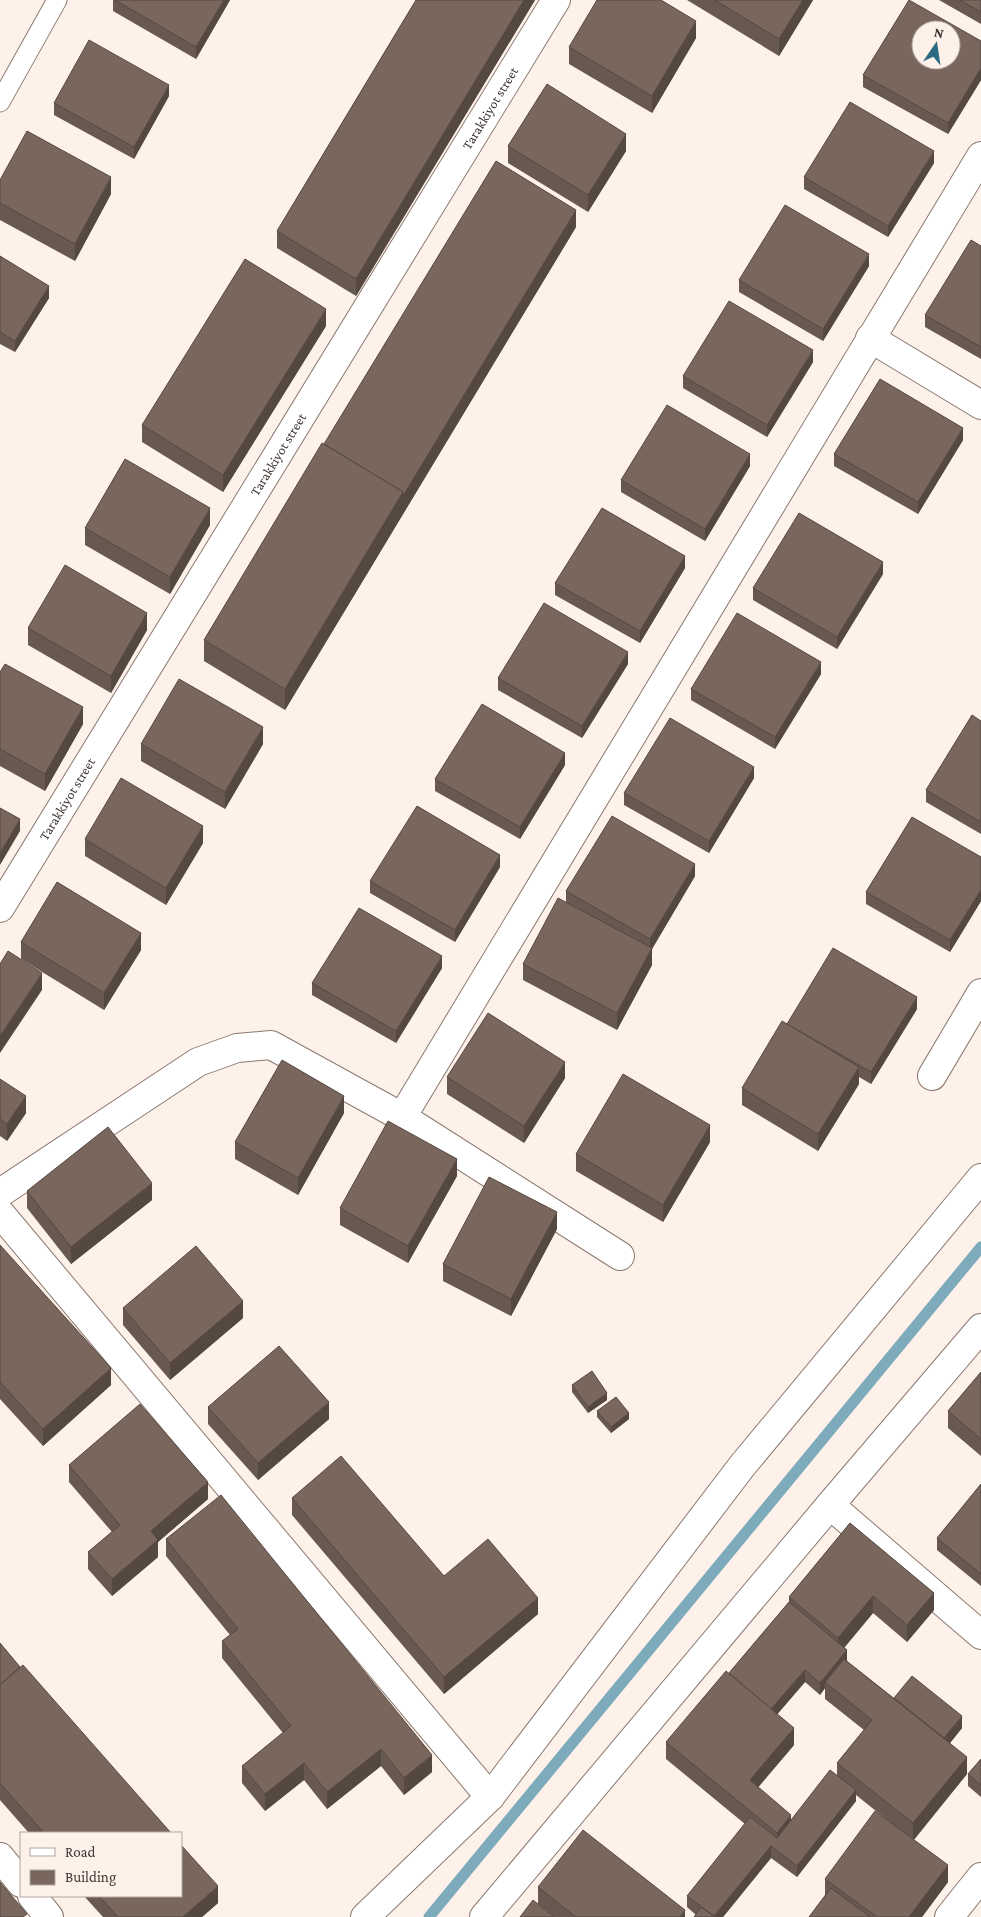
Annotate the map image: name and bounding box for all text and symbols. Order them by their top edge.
north arrow [911,20,961,70]
text: N [932,23,946,41]
street label: Tarakkiyot street [458,63,521,152]
street label: Tarakkiyot street [246,410,309,499]
street label: Tarakkiyot street [35,754,98,843]
legend [20,1832,182,1897]
text: Road [65,1844,96,1860]
text: Building [65,1869,116,1886]

